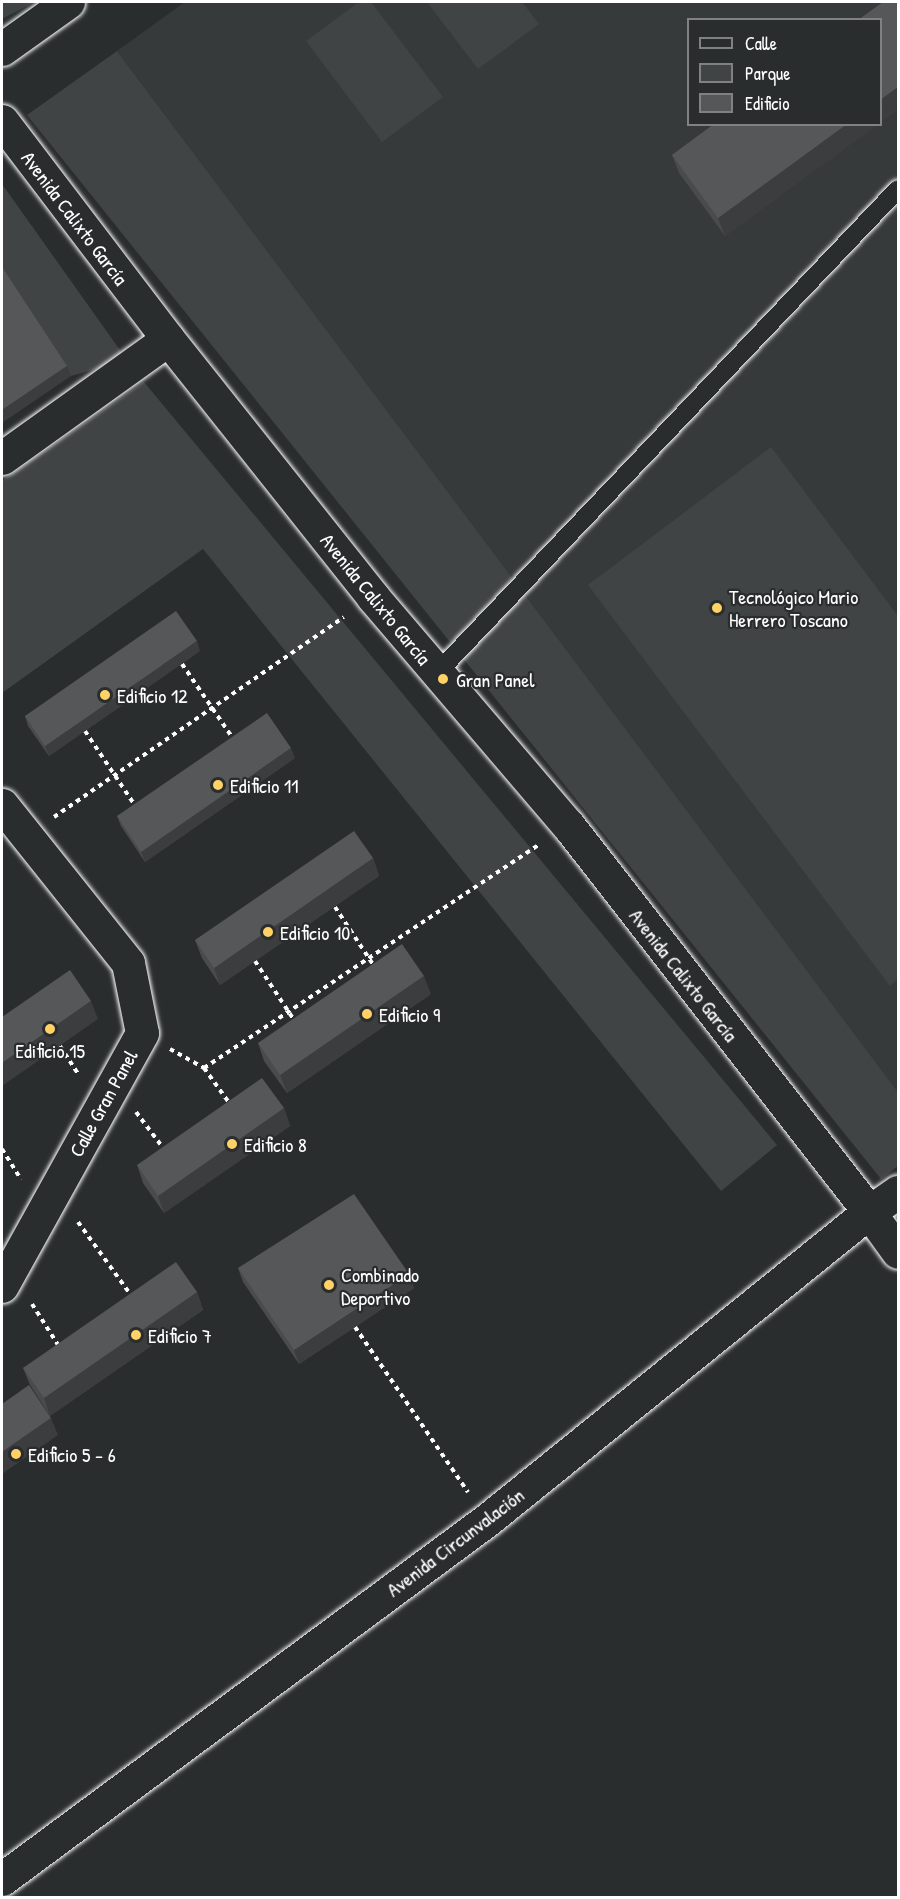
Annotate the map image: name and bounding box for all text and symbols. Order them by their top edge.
legend [687,18,882,126]
text: Calle [745,31,777,56]
text: Parque [745,61,790,86]
text: Edificio [745,91,789,116]
street label: Avenida Calixto García [17,146,133,290]
street label: Avenida Calixto García [316,529,436,669]
place label: Tecnológico Mario Herrero Toscano [729,584,858,631]
marker: Tecnológico Mario Herrero Toscano [710,601,724,615]
place label: Gran Panel [456,667,535,691]
marker: Gran Panel [434,670,452,688]
place label: Edificio 12 [117,683,188,707]
marker: Edificio 12 [98,688,112,702]
place label: Edificio 11 [230,773,299,797]
marker: Edificio 11 [211,778,225,792]
street label: Avenida Calixto García [625,904,743,1046]
place label: Edificio 10 [280,920,350,944]
marker: Edificio 10 [261,925,275,939]
place label: Edificio 9 [379,1002,440,1026]
marker: Edificio 9 [360,1007,374,1021]
marker: Edificio 15 [43,1022,57,1036]
place label: Edificio 15 [15,1038,85,1062]
street label: Calle Gran Panel [64,1045,142,1161]
place label: Edificio 8 [244,1132,307,1156]
marker: Edificio 8 [225,1137,239,1151]
place label: Combinado Deportivo [341,1262,419,1309]
marker: Combinado Deportivo [322,1278,336,1292]
place label: Edificio 7 [148,1323,212,1347]
marker: Edificio 7 [129,1328,143,1342]
place label: Edificio 5 - 6 [28,1442,116,1466]
marker: Edificio 5 - 6 [9,1447,23,1461]
street label: Avenida Circunvalación [382,1483,528,1601]

